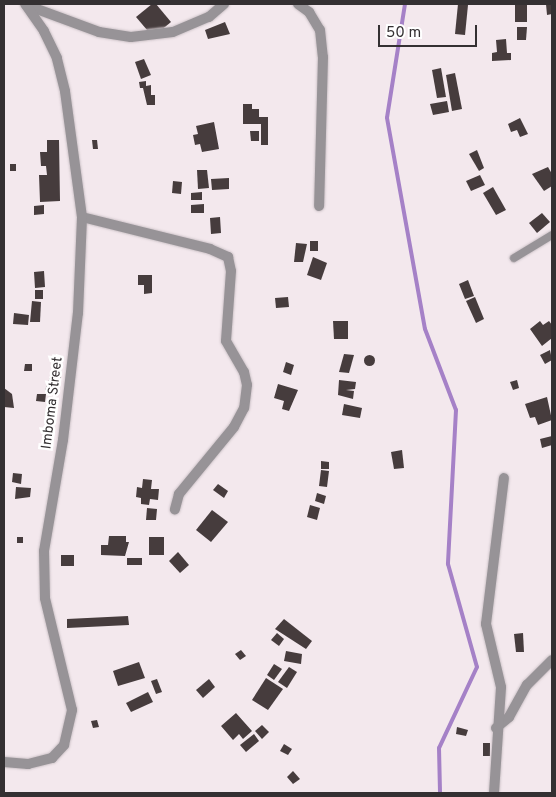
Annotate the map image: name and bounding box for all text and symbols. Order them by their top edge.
scale bar [381,15,480,47]
text: 50 m [386,24,421,43]
street label: Imboma Street [39,356,67,450]

